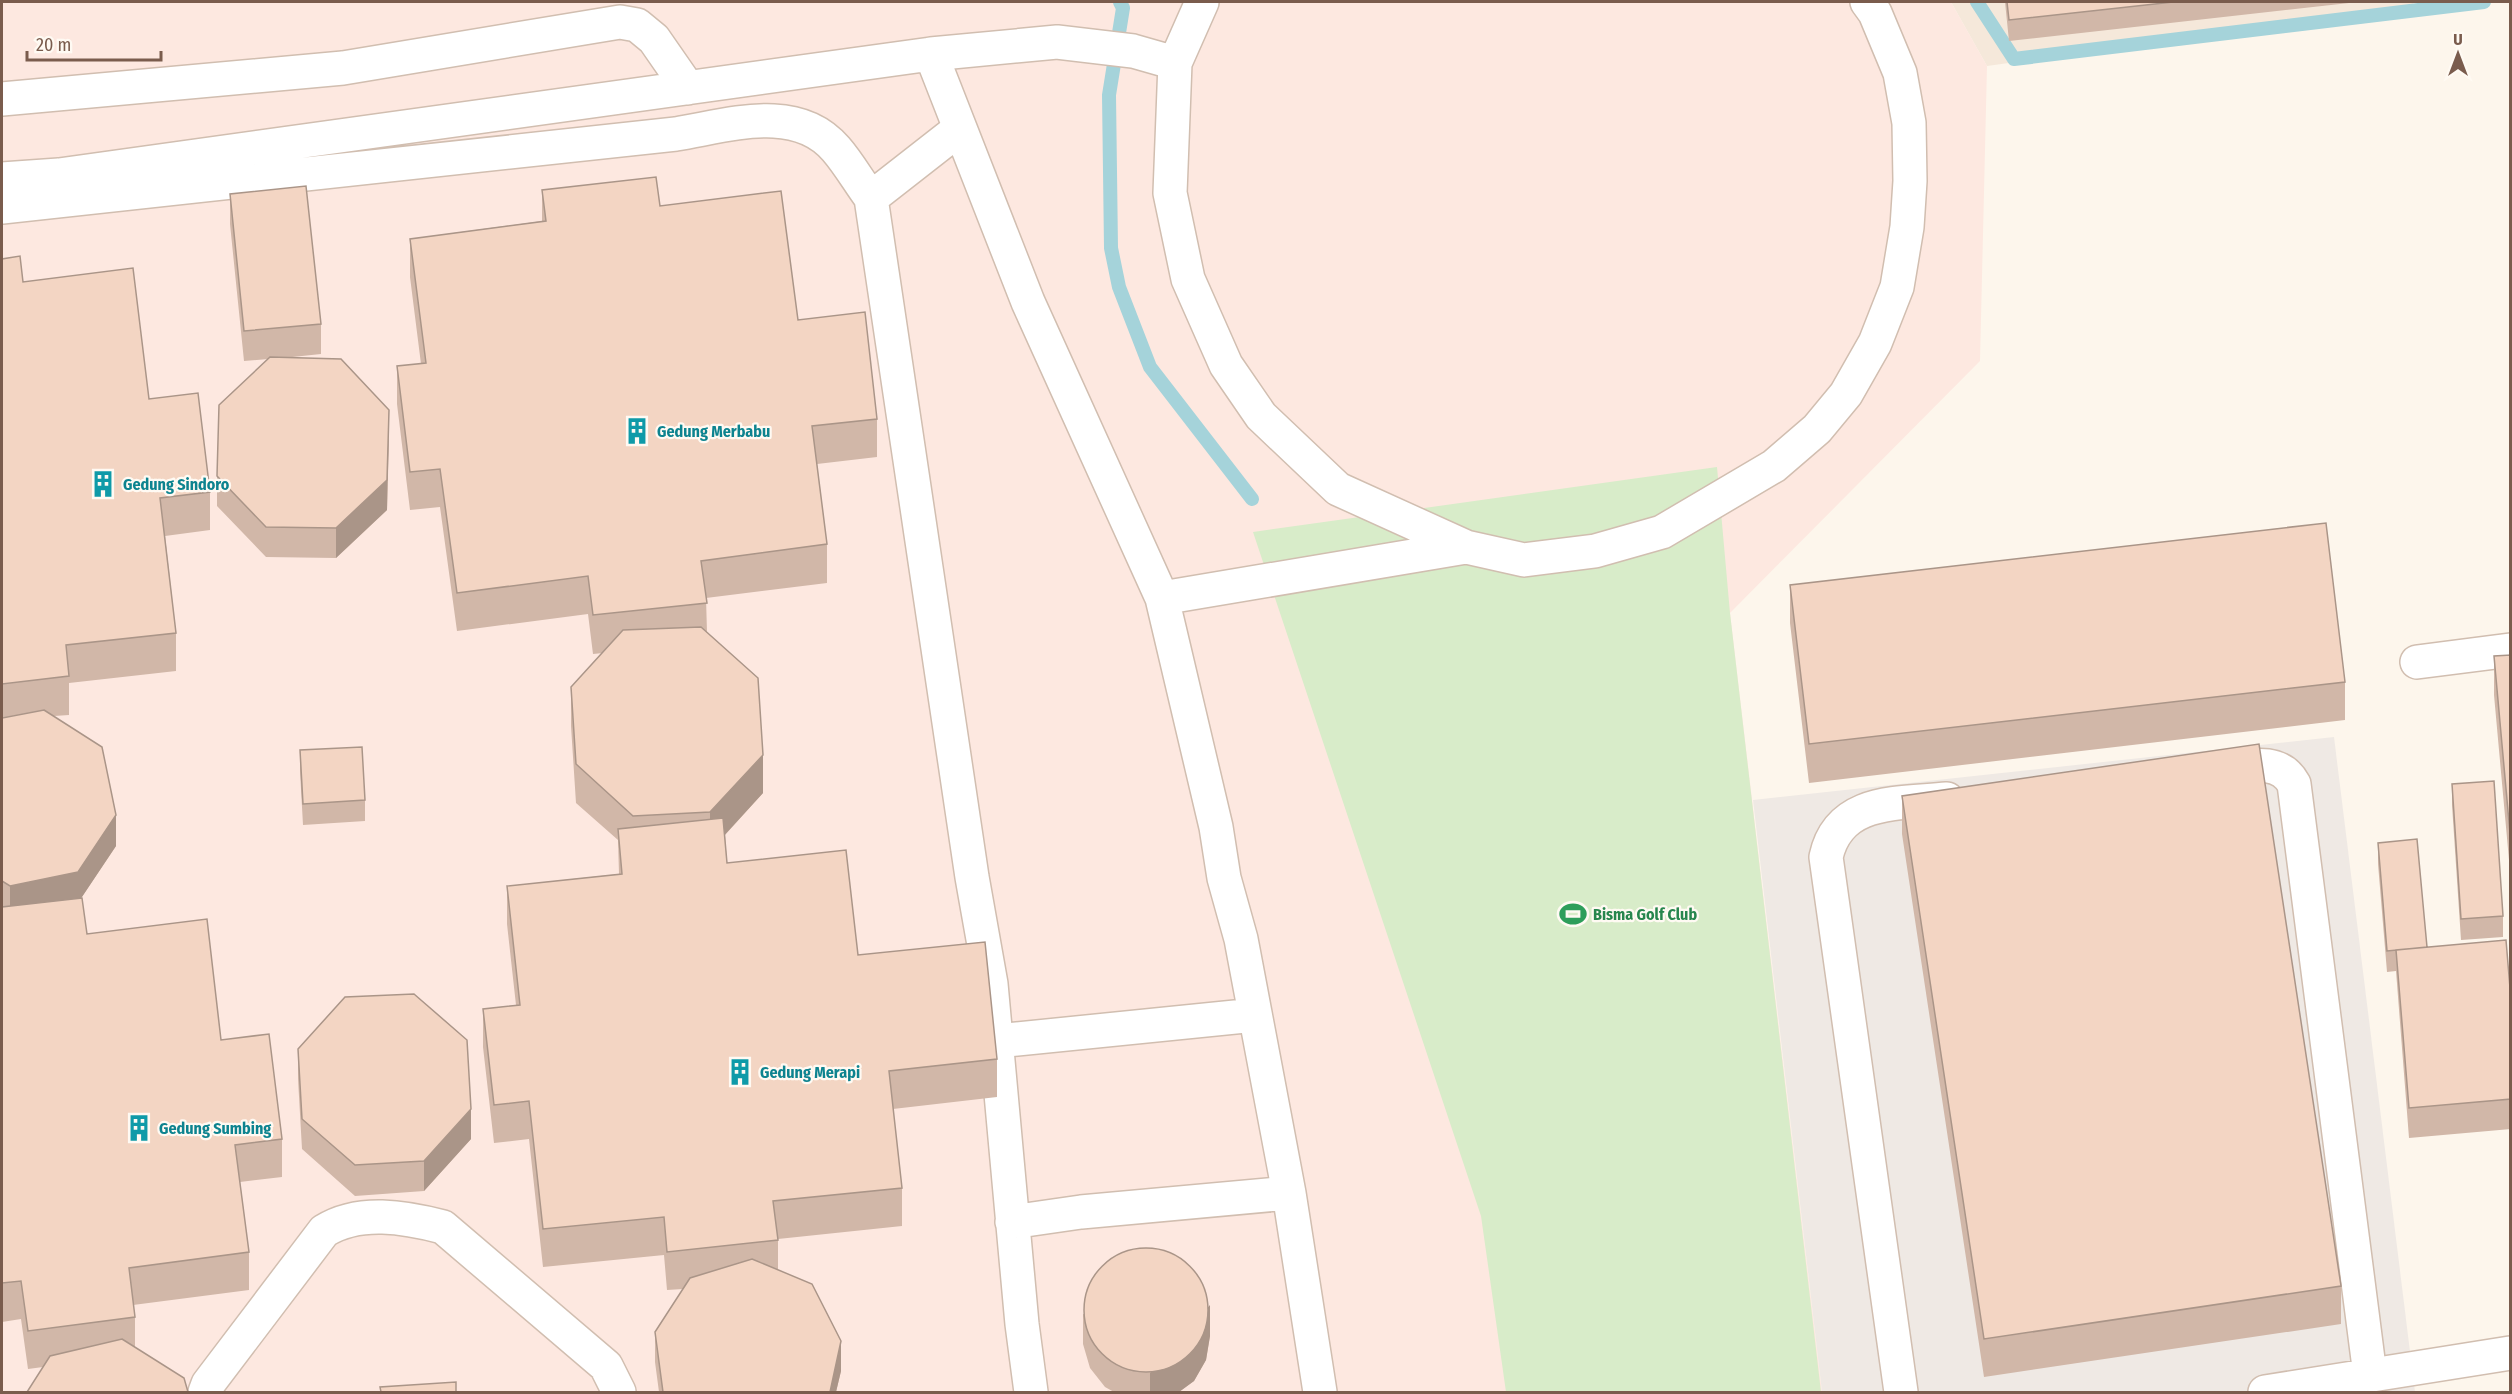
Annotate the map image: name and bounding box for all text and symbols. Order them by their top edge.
scale bar [27,24,160,62]
north arrow [2428,24,2488,84]
text: U [2453,30,2463,49]
text: 20 m [36,34,71,56]
building icon: Gedung Merbabu [622,416,652,446]
place label: Gedung Merbabu [657,422,770,441]
building icon: Gedung Sindoro [88,469,118,499]
place label: Gedung Sindoro [123,475,230,494]
sports icon: Bisma Golf Club [1558,899,1588,929]
place label: Bisma Golf Club [1593,905,1697,924]
building icon: Gedung Merapi [725,1057,755,1087]
place label: Gedung Merapi [760,1063,860,1082]
building icon: Gedung Sumbing [124,1113,154,1143]
place label: Gedung Sumbing [159,1119,271,1138]

